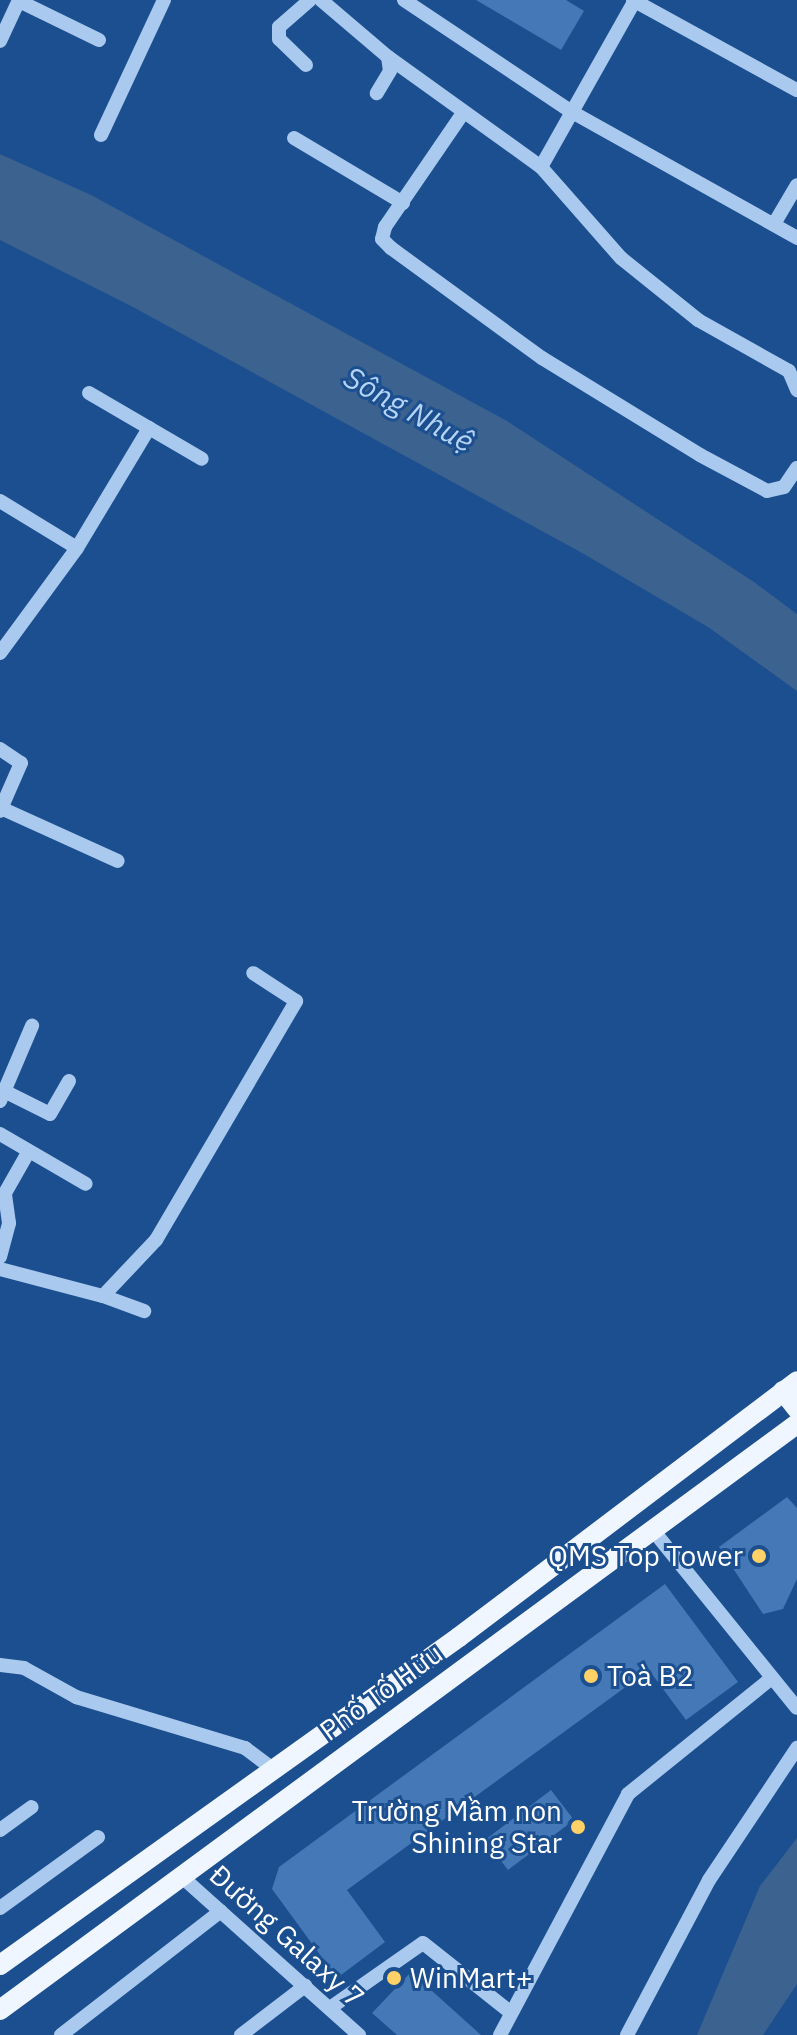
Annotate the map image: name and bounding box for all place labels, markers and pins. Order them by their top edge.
place label: QMS Top Tower [548,1539,743,1573]
marker: QMS Top Tower [750,1547,768,1565]
place label: Toà B2 [607,1659,694,1693]
marker: Toà B2 [582,1667,600,1685]
place label: Trường Mầm non Shining Star [352,1794,562,1860]
marker: Trường Mầm non Shining Star [569,1818,587,1836]
place label: WinMart+ [410,1961,533,1995]
marker: WinMart+ [385,1969,403,1987]

